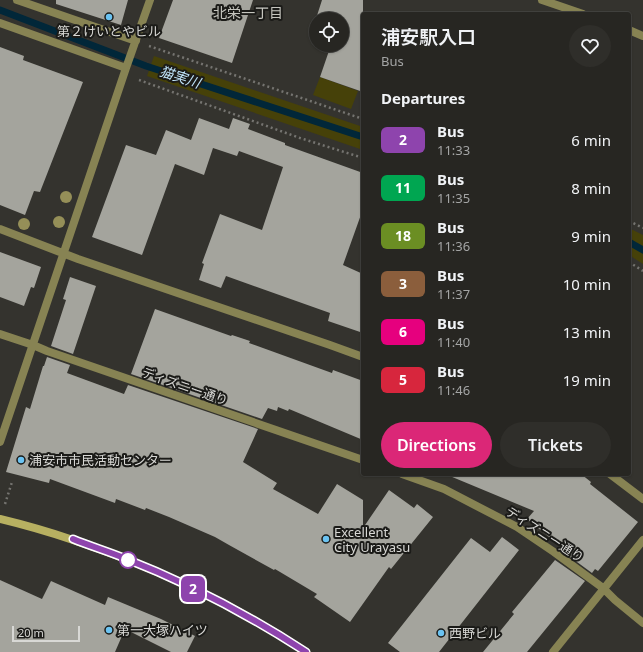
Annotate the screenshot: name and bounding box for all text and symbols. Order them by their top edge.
district label: 北栄一丁目 [213,3,283,22]
marker: 第２けいとやビル [104,12,114,22]
map controls [309,12,349,52]
button: locate [309,12,349,52]
place label: 第２けいとやビル [57,22,161,40]
text: 浦安駅入口 [381,24,476,50]
button: heart [569,25,611,67]
text: Bus [381,52,404,70]
water label: 猫実川 [157,61,205,93]
text: Departures [381,88,465,108]
text: Bus [437,121,464,141]
text: 2 [399,130,407,149]
text: 6 min [571,130,611,150]
text: 11:33 [437,141,470,159]
text: Bus [437,169,464,189]
text: 11 [395,178,411,197]
text: 8 min [571,178,611,198]
text: 11:35 [437,189,470,207]
text: Bus [437,217,464,237]
text: 18 [395,226,411,245]
text: 9 min [571,226,611,246]
text: 11:36 [437,237,470,255]
text: Bus [437,265,464,285]
text: 3 [399,274,407,293]
text: 10 min [563,274,611,294]
text: 11:37 [437,285,470,303]
text: Bus [437,313,464,333]
text: 6 [399,322,407,341]
text: 13 min [563,322,611,342]
text: 11:40 [437,333,470,351]
text: Bus [437,361,464,381]
street label: ディズニー通り [139,363,231,409]
text: 5 [399,370,407,389]
text: 19 min [563,370,611,390]
text: 11:46 [437,381,470,399]
button: Directions [381,422,492,468]
button: Tickets [500,422,611,468]
place label: 浦安市市民活動センター [29,451,172,469]
marker: 浦安市市民活動センター [16,455,26,465]
street label: ディズニー通り [502,502,588,566]
place label: Excellent City Urayasu [334,523,410,556]
marker: Excellent City Urayasu [321,534,331,544]
unlabelled marker [119,551,137,569]
line badge: 2 [180,576,206,602]
text: 2 [189,579,197,598]
place label: 第一大塚ハイツ [117,621,208,639]
scale bar [12,624,80,643]
place label: 西野ビル [449,624,501,642]
text: 20 m [18,625,44,640]
marker: 第一大塚ハイツ [104,625,114,635]
marker: 西野ビル [436,628,446,638]

